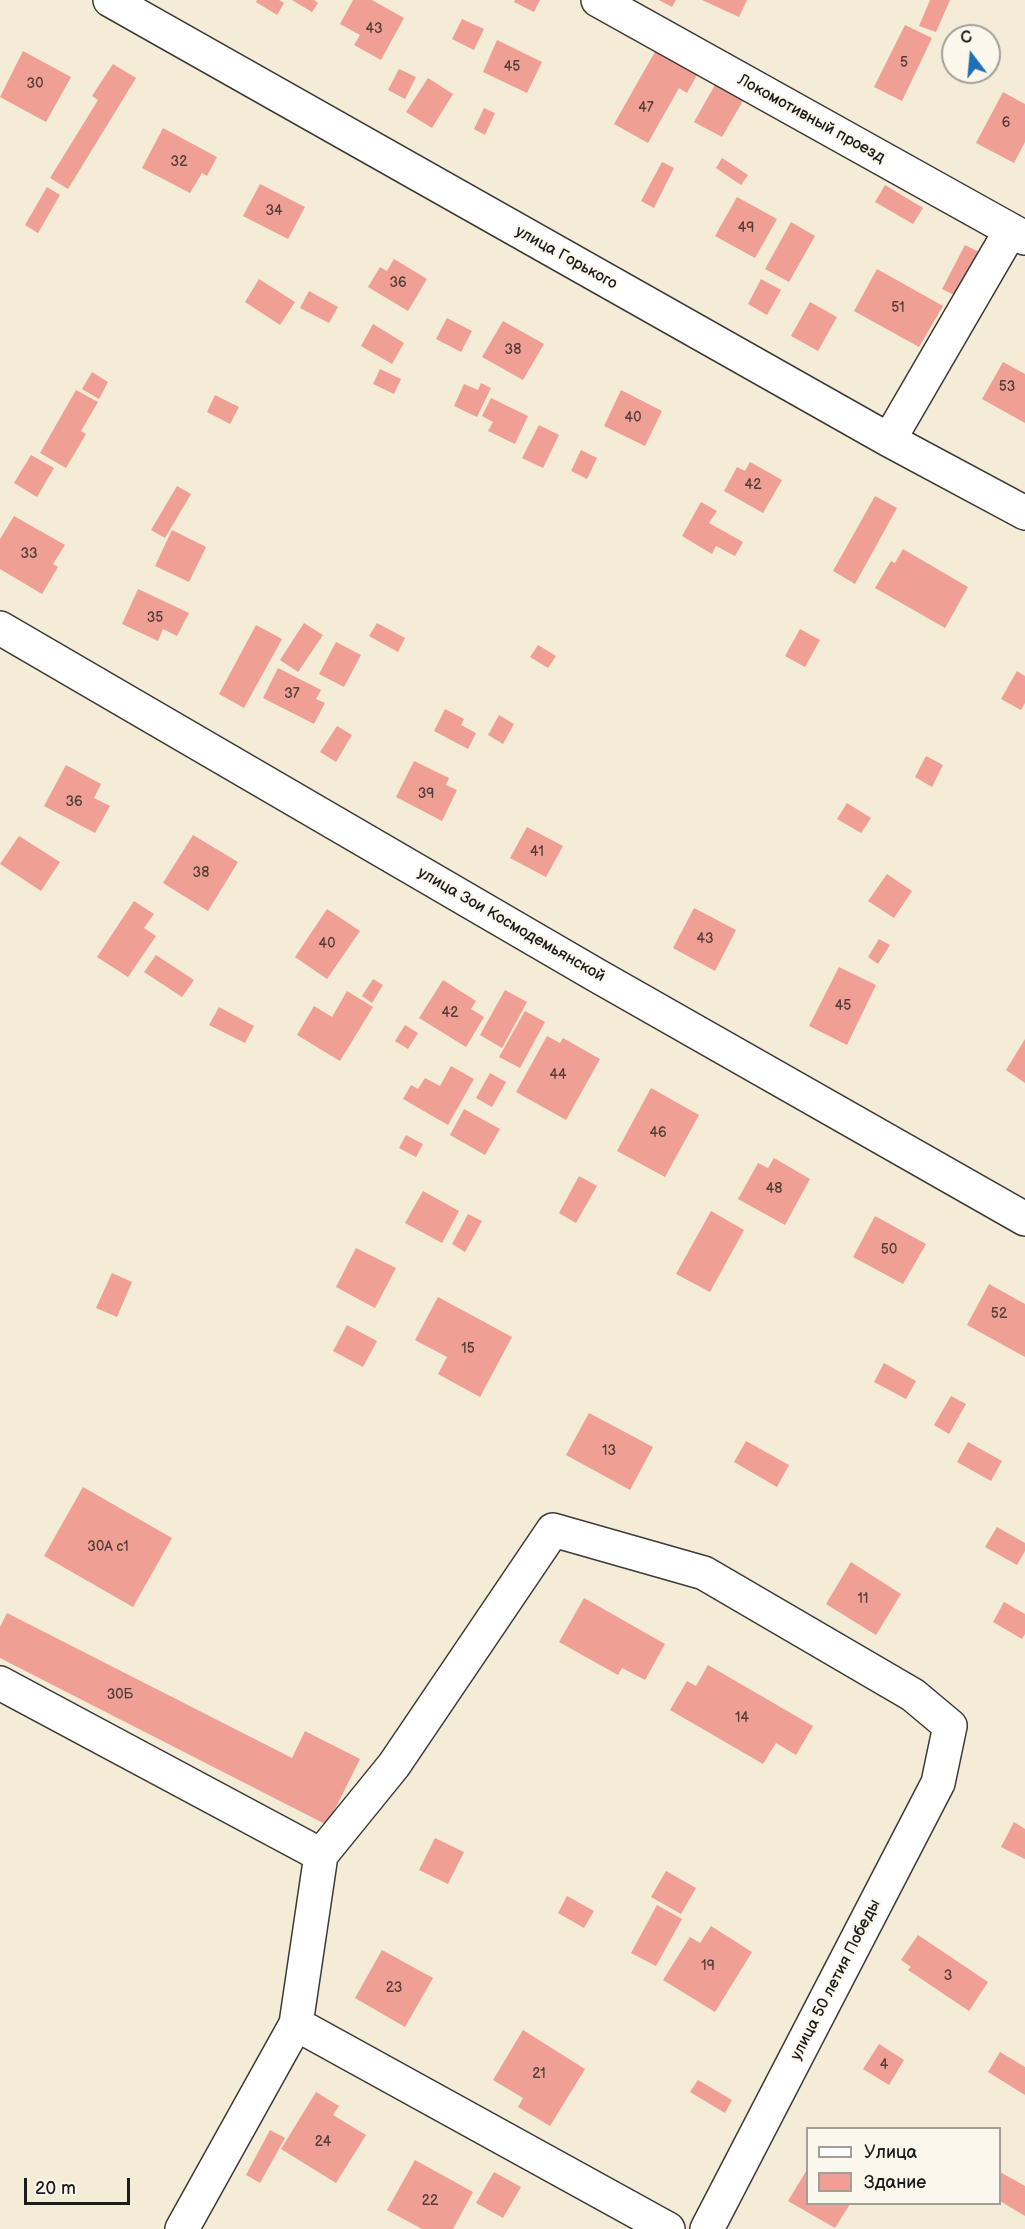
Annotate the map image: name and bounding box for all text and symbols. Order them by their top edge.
house number: 43 [365,21,383,37]
north arrow [941,24,1001,84]
text: С [958,27,974,49]
house number: 5 [900,55,908,71]
house number: 45 [504,59,520,75]
street label: Локомотивный проезд [734,71,888,167]
house number: 30 [27,76,43,92]
house number: 47 [638,100,654,116]
house number: 6 [1002,115,1010,131]
house number: 32 [171,154,187,170]
house number: 34 [265,203,283,219]
house number: 49 [738,220,754,236]
street label: улица Горького [512,222,620,294]
house number: 36 [389,275,407,291]
house number: 51 [891,300,905,316]
house number: 38 [505,342,521,358]
house number: 53 [999,379,1015,395]
house number: 40 [625,410,641,426]
house number: 42 [745,477,761,493]
house number: 33 [20,546,38,562]
house number: 35 [147,610,163,626]
house number: 37 [284,686,300,702]
house number: 39 [418,786,434,802]
house number: 36 [65,794,83,810]
house number: 41 [530,844,544,860]
street label: улица Зои Космодемьянской [414,863,608,987]
house number: 38 [193,865,209,881]
house number: 43 [696,931,714,947]
house number: 40 [319,936,335,952]
house number: 45 [835,998,851,1014]
house number: 42 [442,1005,458,1021]
house number: 44 [549,1067,567,1083]
house number: 46 [649,1125,667,1141]
house number: 48 [766,1181,782,1197]
house number: 50 [881,1242,897,1258]
house number: 52 [991,1306,1007,1322]
house number: 15 [461,1341,475,1357]
house number: 13 [602,1443,616,1459]
house number: 30А с1 [87,1539,129,1555]
house number: 11 [858,1591,868,1607]
house number: 30Б [107,1687,133,1703]
house number: 14 [735,1710,749,1726]
street label: улица 50 летия Победы [787,1896,885,2064]
house number: 19 [701,1958,715,1974]
house number: 3 [944,1968,952,1984]
house number: 23 [386,1980,402,1996]
house number: 4 [880,2057,888,2073]
house number: 21 [532,2066,546,2082]
legend [806,2127,1001,2205]
house number: 24 [315,2134,331,2150]
text: Улица [864,2142,917,2163]
scale bar [27,2166,134,2204]
text: Здание [864,2172,926,2193]
text: 20 m [35,2178,76,2199]
house number: 22 [422,2193,438,2209]

